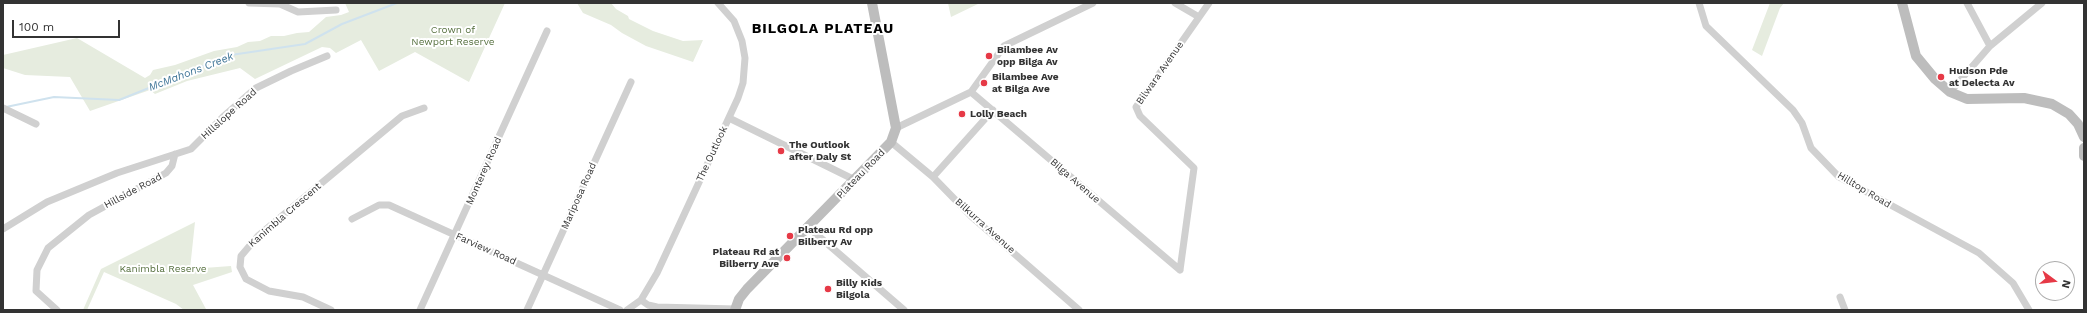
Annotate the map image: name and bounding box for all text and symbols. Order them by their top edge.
scale bar [14,12,122,38]
text: 100 m [19,20,54,34]
district label: BILGOLA PLATEAU [752,21,894,37]
park label: Crown of Newport Reserve [411,24,495,48]
street label: Bilwara Avenue [1134,39,1186,107]
place label: Bilambee Av opp Bilga Av [997,44,1058,68]
water label: McMahons Creek [147,50,235,94]
marker: Bilambee Av opp Bilga Av [984,51,994,61]
place label: Hudson Pde at Delecta Av [1949,65,2015,88]
place label: Bilambee Ave at Bilga Ave [992,71,1059,94]
marker: Hudson Pde at Delecta Av [1936,72,1946,82]
marker: Bilambee Ave at Bilga Ave [979,78,989,88]
street label: Hillslope Road [199,86,259,142]
place label: Lolly Beach [970,108,1027,120]
marker: Lolly Beach [957,109,967,119]
street label: The Outlook [694,124,730,184]
street label: Monterey Road [464,135,504,207]
place label: The Outlook after Daly St [789,139,851,162]
marker: The Outlook after Daly St [776,146,786,156]
street label: Plateau Road [834,147,888,201]
street label: Bilga Avenue [1048,156,1102,206]
street label: Mariposa Road [559,161,599,231]
street label: Hilltop Road [1835,169,1893,211]
street label: Hillside Road [102,171,164,211]
street label: Kanimbla Crescent [246,180,324,250]
street label: Bilkurra Avenue [953,196,1017,256]
place label: Plateau Rd opp Bilberry Av [798,224,873,248]
street label: Farview Road [454,230,518,268]
marker: Plateau Rd opp Bilberry Av [785,231,795,241]
place label: Plateau Rd at Bilberry Ave [712,246,779,270]
marker: Plateau Rd at Bilberry Ave [782,253,792,263]
north arrow [2035,261,2075,301]
park label: Kanimbla Reserve [119,263,207,275]
place label: Billy Kids Bilgola [836,277,882,300]
text: N [2059,278,2073,290]
marker: Billy Kids Bilgola [823,284,833,294]

